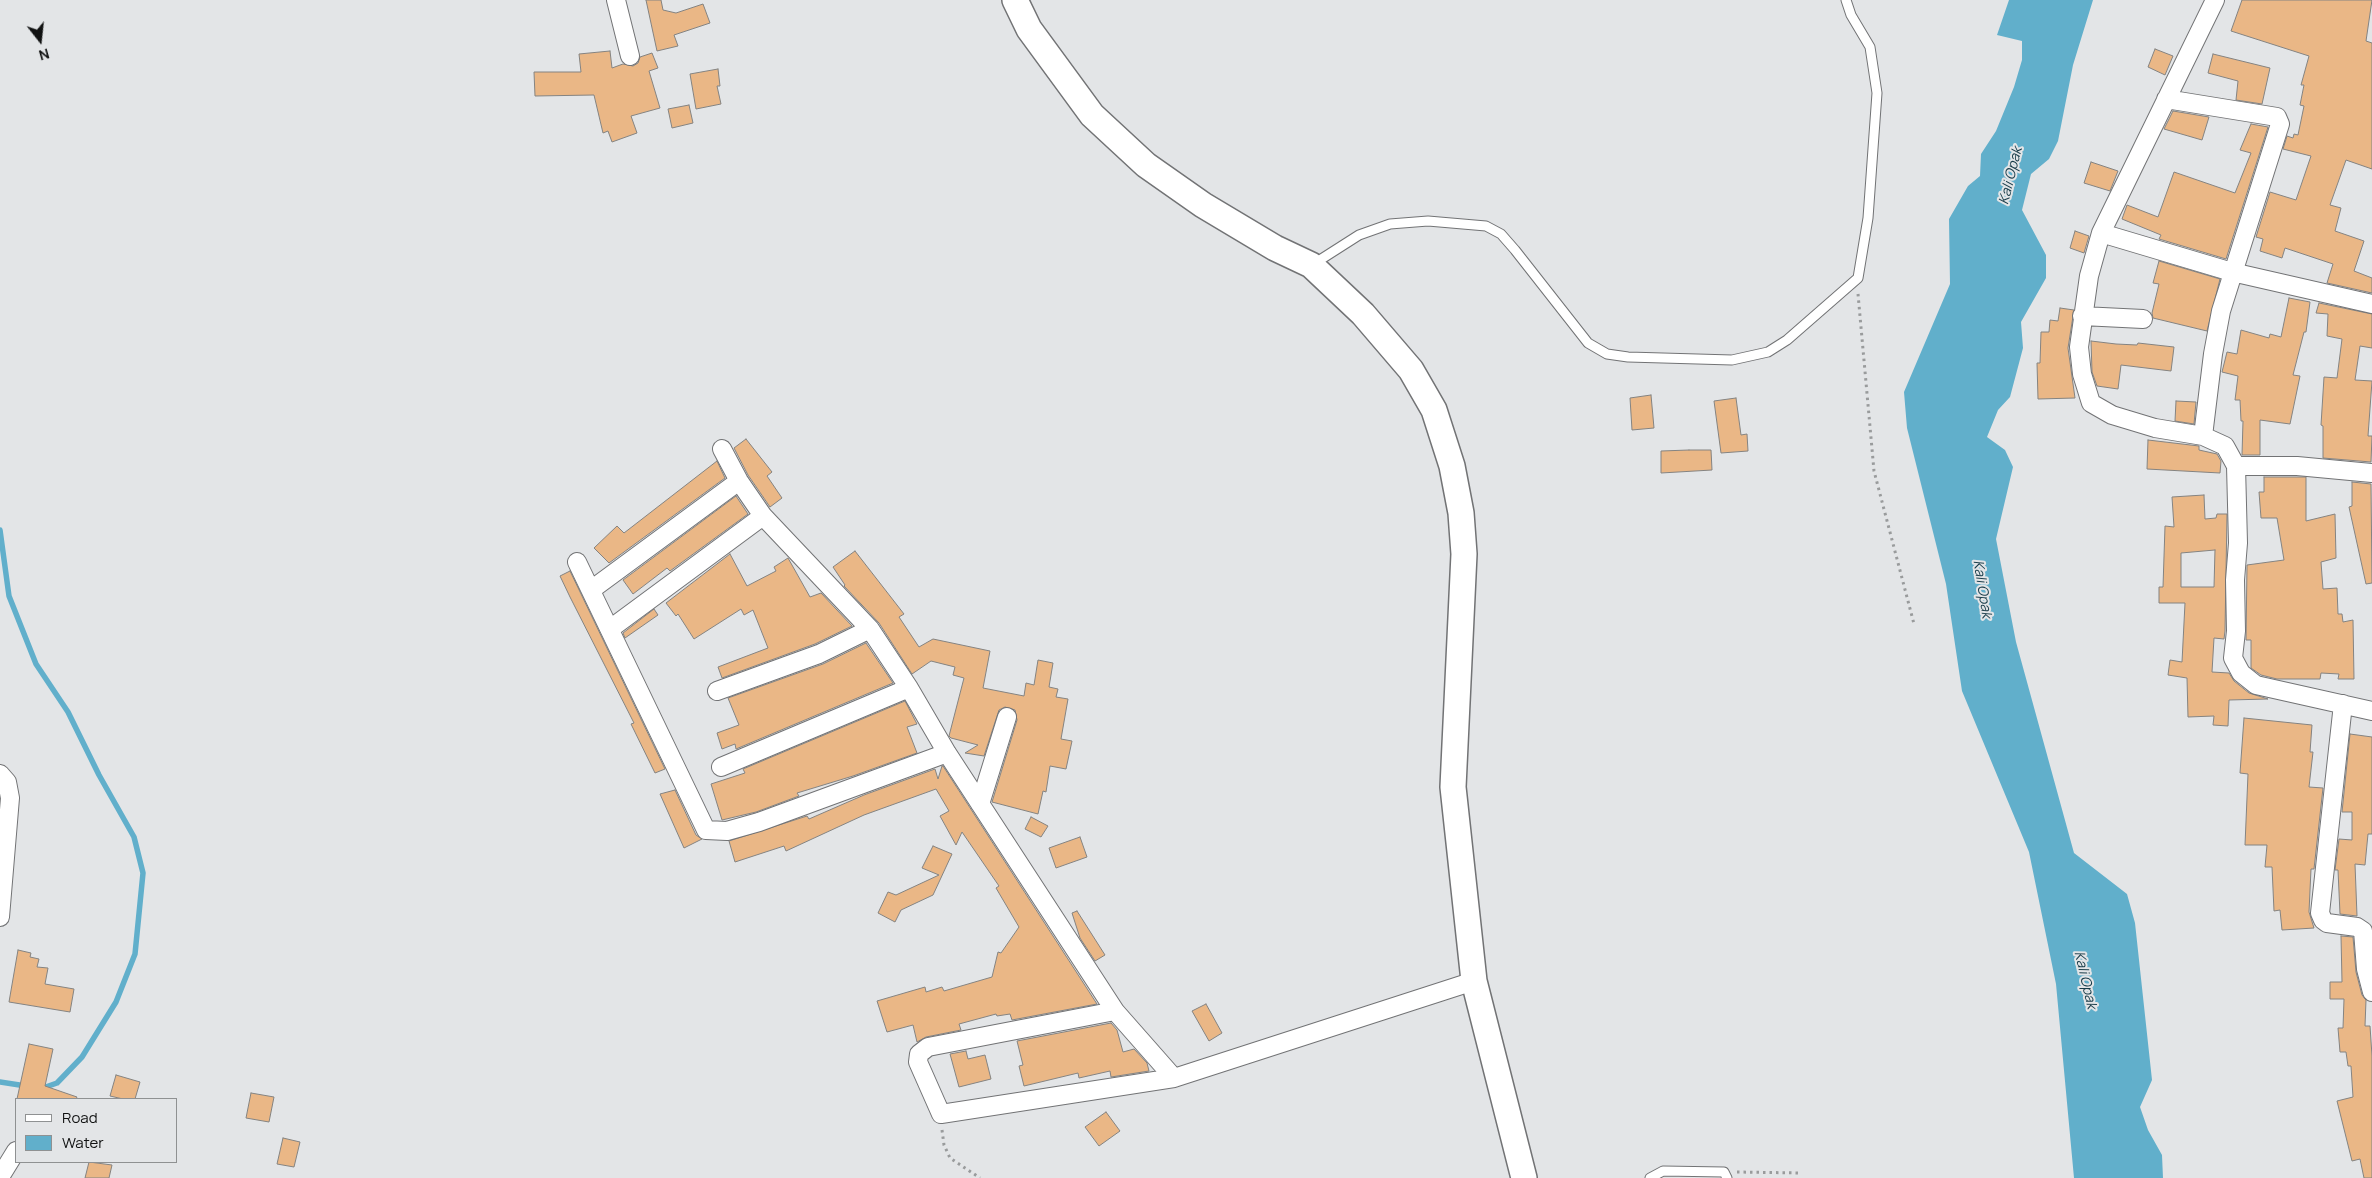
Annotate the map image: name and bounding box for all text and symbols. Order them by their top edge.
north arrow [15,15,65,65]
text: N [37,44,52,65]
water label: Kali Opak [1996,146,2026,206]
water label: Kali Opak [1969,559,1995,619]
water label: Kali Opak [2070,950,2100,1010]
legend [15,1098,178,1163]
text: Road [62,1107,98,1128]
text: Water [62,1132,104,1153]

